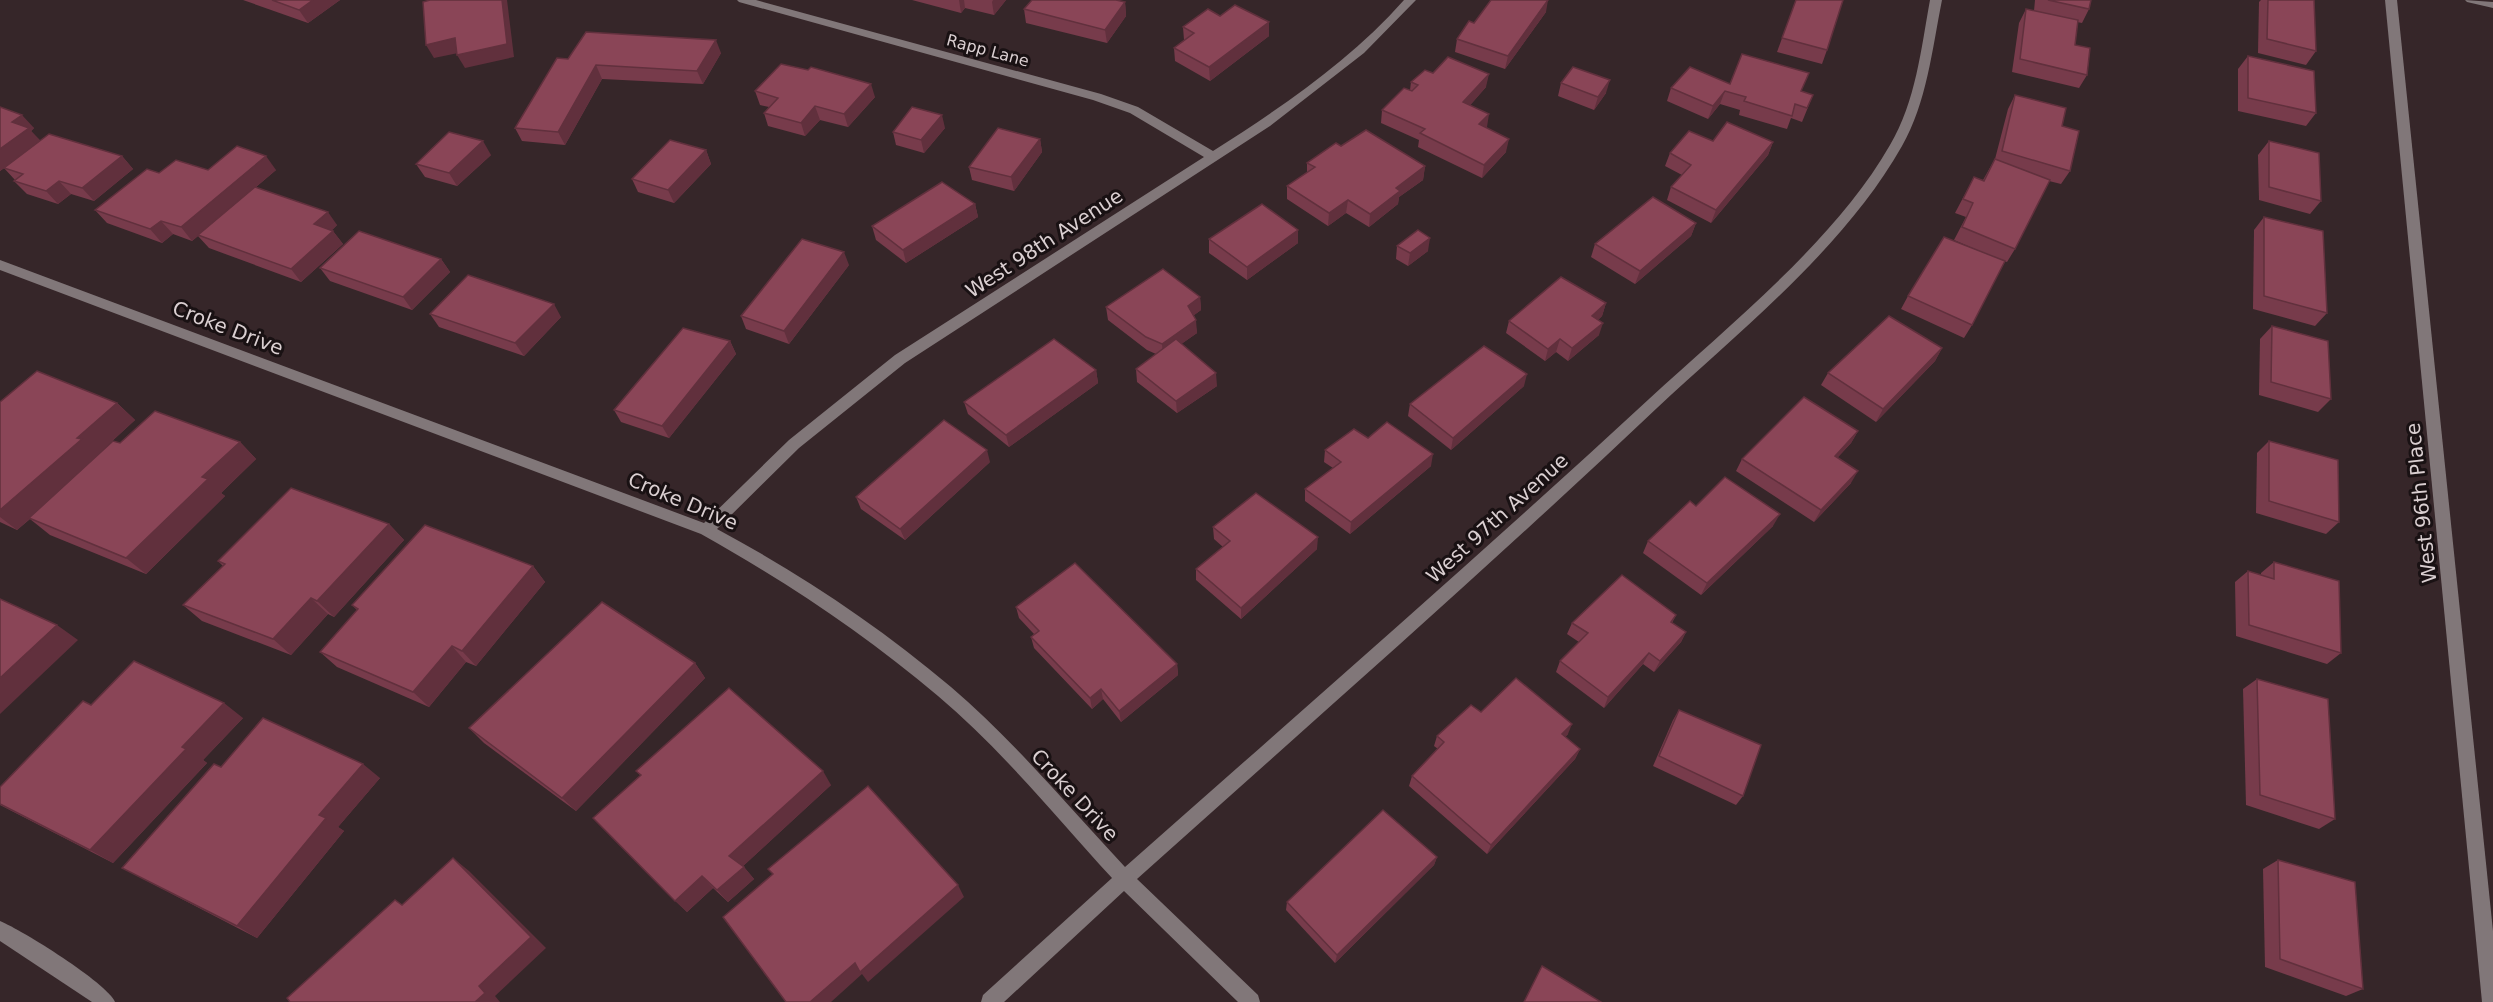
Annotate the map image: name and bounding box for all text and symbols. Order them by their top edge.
street label: Rapp Lane [945,30,1031,71]
street label: West 98th Avenue [961,183,1127,303]
street label: Croke Drive [169,296,287,360]
street label: West 96th Place [2401,422,2441,584]
street label: West 97th Avenue [1421,448,1573,588]
street label: Croke Drive [625,467,741,535]
street label: Croke Drive [1026,744,1124,846]

